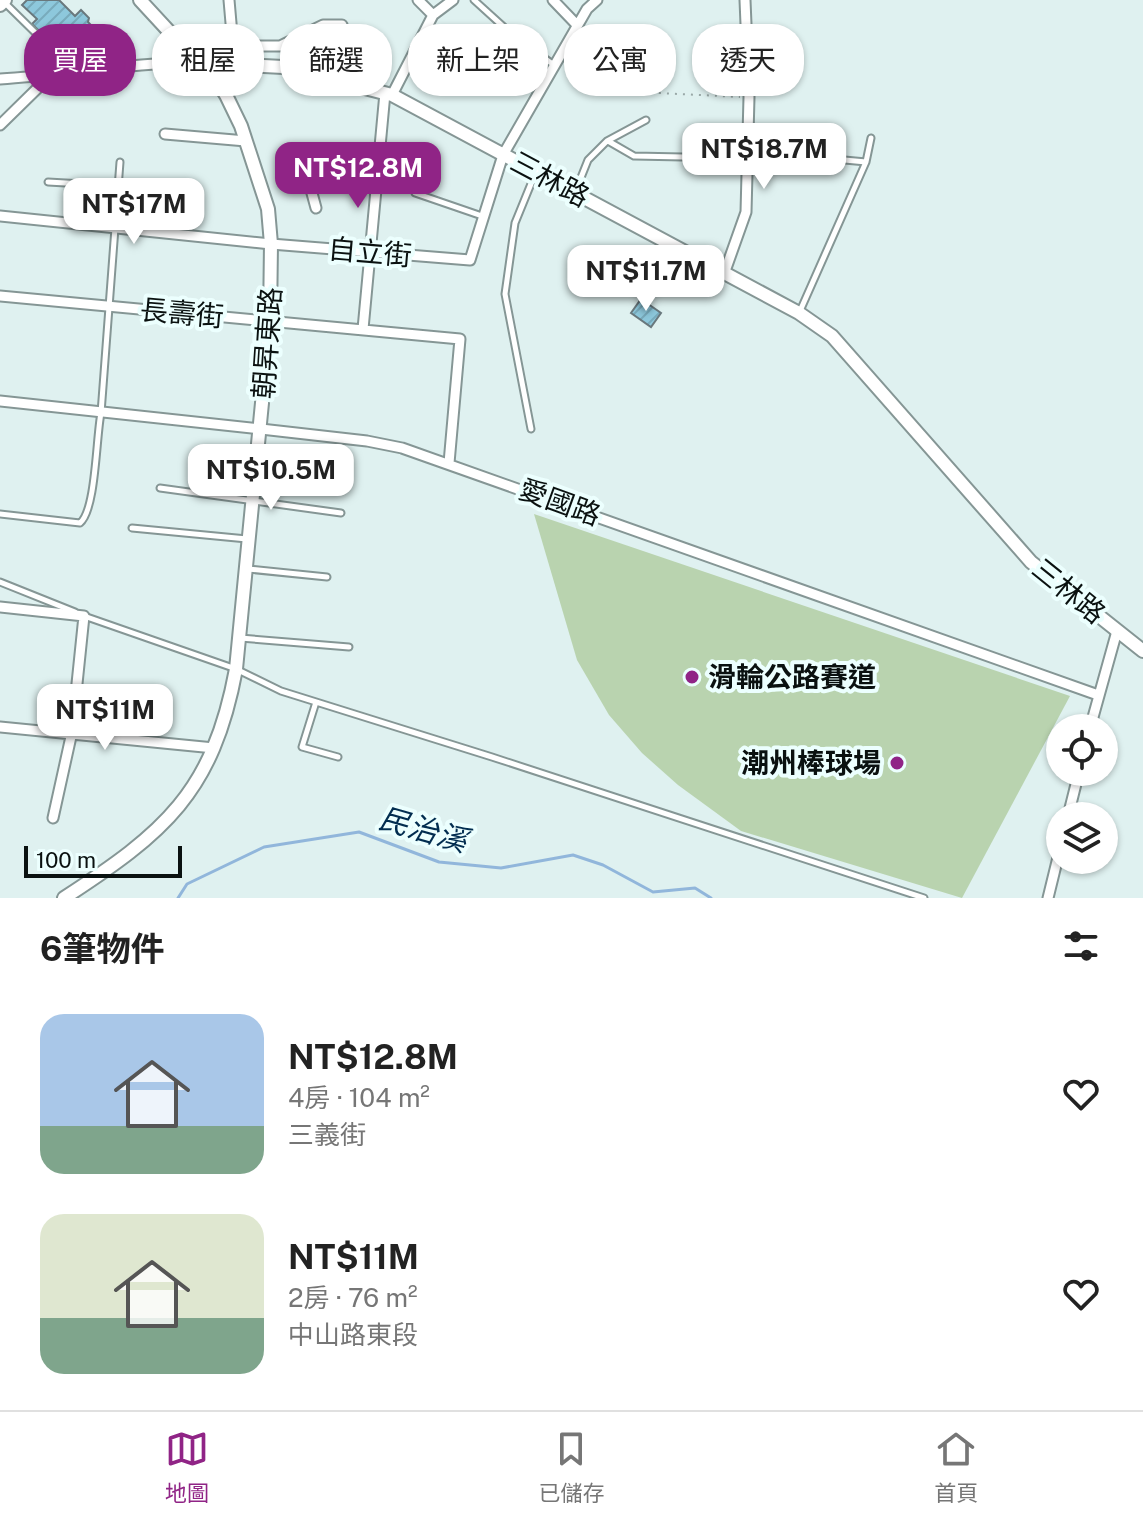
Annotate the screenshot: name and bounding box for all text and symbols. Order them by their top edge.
chip: 買屋 [24,24,136,96]
chip: 租屋 [152,24,264,96]
chip: 篩選 [280,24,392,96]
chip: 新上架 [408,24,548,96]
chip: 公寓 [564,24,676,96]
chip: 透天 [692,24,804,96]
pin: NT$18.7M [681,123,847,191]
text: NT$18.7M [700,133,828,164]
pin: NT$12.8M [275,142,441,210]
street label: 三林路 [505,144,595,213]
text: NT$12.8M [293,152,423,183]
pin: NT$17M [69,178,199,246]
text: NT$17M [81,188,187,219]
street label: 自立街 [327,231,413,272]
pin: NT$11.7M [563,245,729,313]
text: NT$11.7M [585,255,707,286]
street label: 朝昇東路 [246,286,287,400]
street label: 長壽街 [139,292,225,333]
pin: NT$10.5M [188,444,354,512]
text: NT$10.5M [206,454,336,485]
street label: 愛國路 [515,472,605,531]
street label: 三林路 [1026,551,1112,630]
place label: 滑輪公路賽道 [708,660,876,693]
marker: 滑輪公路賽道 [683,668,701,686]
pin: NT$11M [40,684,170,752]
text: NT$11M [55,694,155,725]
map controls [1046,714,1118,874]
button: locate [1046,714,1118,786]
place label: 潮州棒球場 [741,746,881,779]
marker: 潮州棒球場 [888,754,906,772]
water label: 民治溪 [375,799,475,860]
button: layers [1046,802,1118,874]
scale bar [24,842,182,878]
text: 100 m [36,847,96,873]
icon: filters [1059,924,1103,968]
text: 6筆物件 [40,929,164,969]
text: NT$12.8M [288,1037,458,1077]
icon: home [104,1046,200,1142]
icon: heart [1059,1072,1103,1116]
text: 4房 · 104 m² [288,1082,430,1113]
text: 三義街 [288,1119,366,1150]
text: NT$11M [288,1237,419,1277]
icon: home [104,1246,200,1342]
icon: heart [1059,1272,1103,1316]
text: 2房 · 76 m² [288,1282,418,1313]
text: 中山路東段 [288,1319,418,1350]
tab: 地圖 [165,1427,209,1507]
tab: 已儲存 [538,1427,604,1507]
tab: 首頁 [934,1427,978,1507]

